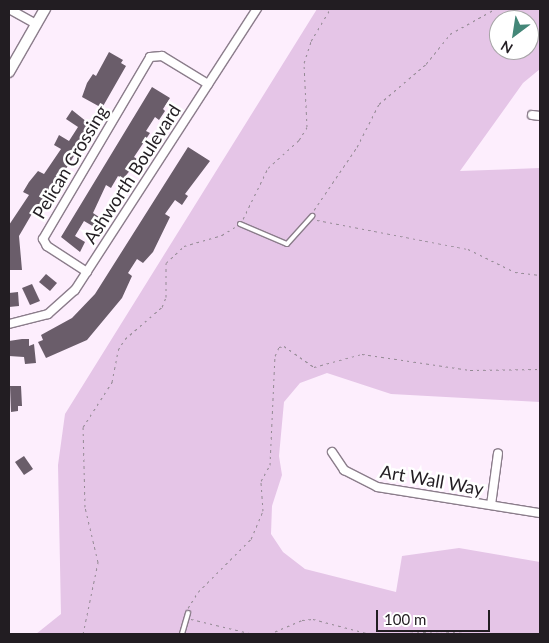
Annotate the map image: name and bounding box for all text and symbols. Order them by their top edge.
north arrow [489,10,539,60]
text: N [498,37,516,57]
street label: Ashworth Boulevard [79,100,185,248]
street label: Pelican Crossing [28,101,112,223]
street label: Art Wall Way [378,460,486,500]
scale bar [379,600,493,632]
text: 100 m [384,610,426,628]

